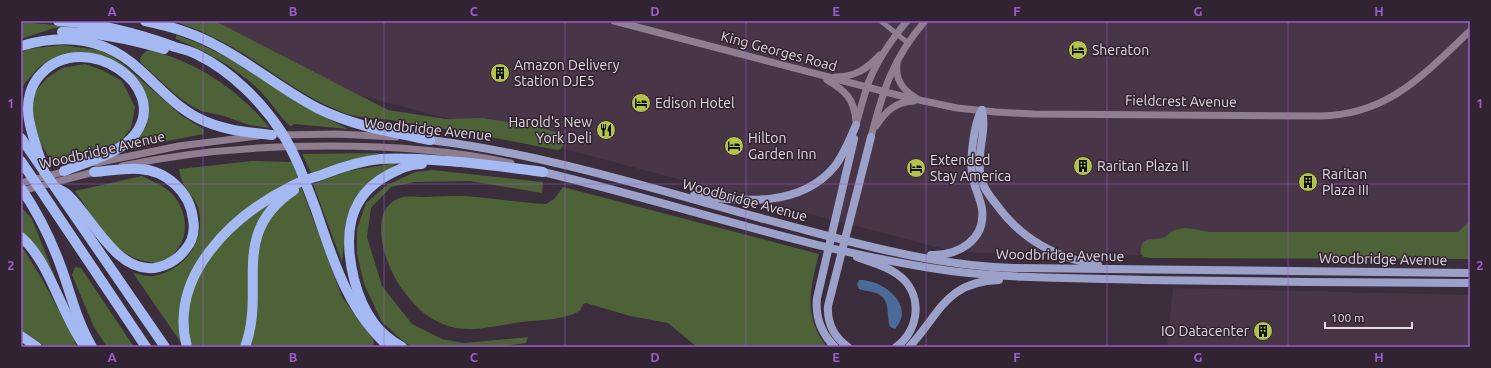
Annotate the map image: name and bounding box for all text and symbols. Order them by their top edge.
text: A [107,4,117,18]
text: B [289,4,298,18]
text: C [470,4,479,18]
text: D [650,4,660,18]
text: E [832,4,840,18]
text: F [1013,4,1021,18]
text: G [1194,4,1203,18]
text: H [1374,4,1384,18]
street label: King Georges Road [719,28,839,74]
hotel icon: Sheraton [1067,39,1089,61]
place label: Sheraton [1092,42,1149,58]
place label: Amazon Delivery Station DJE5 [514,57,620,89]
building icon: Amazon Delivery Station DJE5 [489,62,511,84]
hotel icon: Edison Hotel [630,92,652,114]
street label: Fieldcrest Avenue [1125,92,1237,110]
place label: Edison Hotel [655,95,735,111]
text: 1 [7,96,15,110]
text: 1 [1476,96,1484,110]
street label: Woodbridge Avenue [363,114,493,144]
place label: Harold's New York Deli [508,114,592,146]
restaurant icon: Harold's New York Deli [595,119,617,141]
street label: Woodbridge Avenue [38,128,166,172]
place label: Hilton Garden Inn [748,130,816,162]
hotel icon: Hilton Garden Inn [723,135,745,157]
place label: Extended Stay America [930,152,1011,184]
building icon: Raritan Plaza II [1072,155,1094,177]
hotel icon: Extended Stay America [905,157,927,179]
place label: Raritan Plaza II [1097,158,1189,174]
place label: Raritan Plaza III [1322,166,1369,198]
building icon: Raritan Plaza III [1297,171,1319,193]
street label: Woodbridge Avenue [681,176,809,224]
street label: Woodbridge Avenue [996,246,1124,264]
street label: Woodbridge Avenue [1319,250,1447,268]
text: 2 [7,258,15,272]
text: 2 [1476,258,1484,272]
scale bar [1325,304,1412,330]
text: 100 m [1331,311,1364,324]
building icon: IO Datacenter [1252,320,1274,342]
place label: IO Datacenter [1161,323,1250,339]
text: A [107,350,117,364]
text: B [289,350,298,364]
text: C [470,350,479,364]
text: D [650,350,660,364]
text: E [832,350,840,364]
text: F [1013,350,1021,364]
text: G [1194,350,1203,364]
text: H [1374,350,1384,364]

